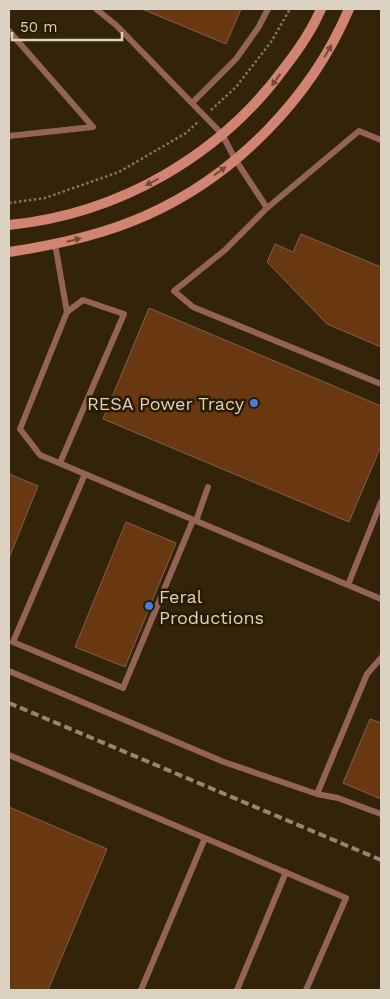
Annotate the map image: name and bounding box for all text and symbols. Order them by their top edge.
scale bar [12,10,122,42]
text: 50 m [20,18,57,36]
one-way arrow [324,45,333,58]
one-way arrow [271,73,281,87]
one-way arrow [213,166,227,176]
one-way arrow [145,178,159,186]
one-way arrow [66,235,81,243]
place label: RESA Power Tracy [87,393,245,414]
marker: RESA Power Tracy [248,397,260,409]
place label: Feral Productions [159,586,264,628]
marker: Feral Productions [143,600,155,612]

